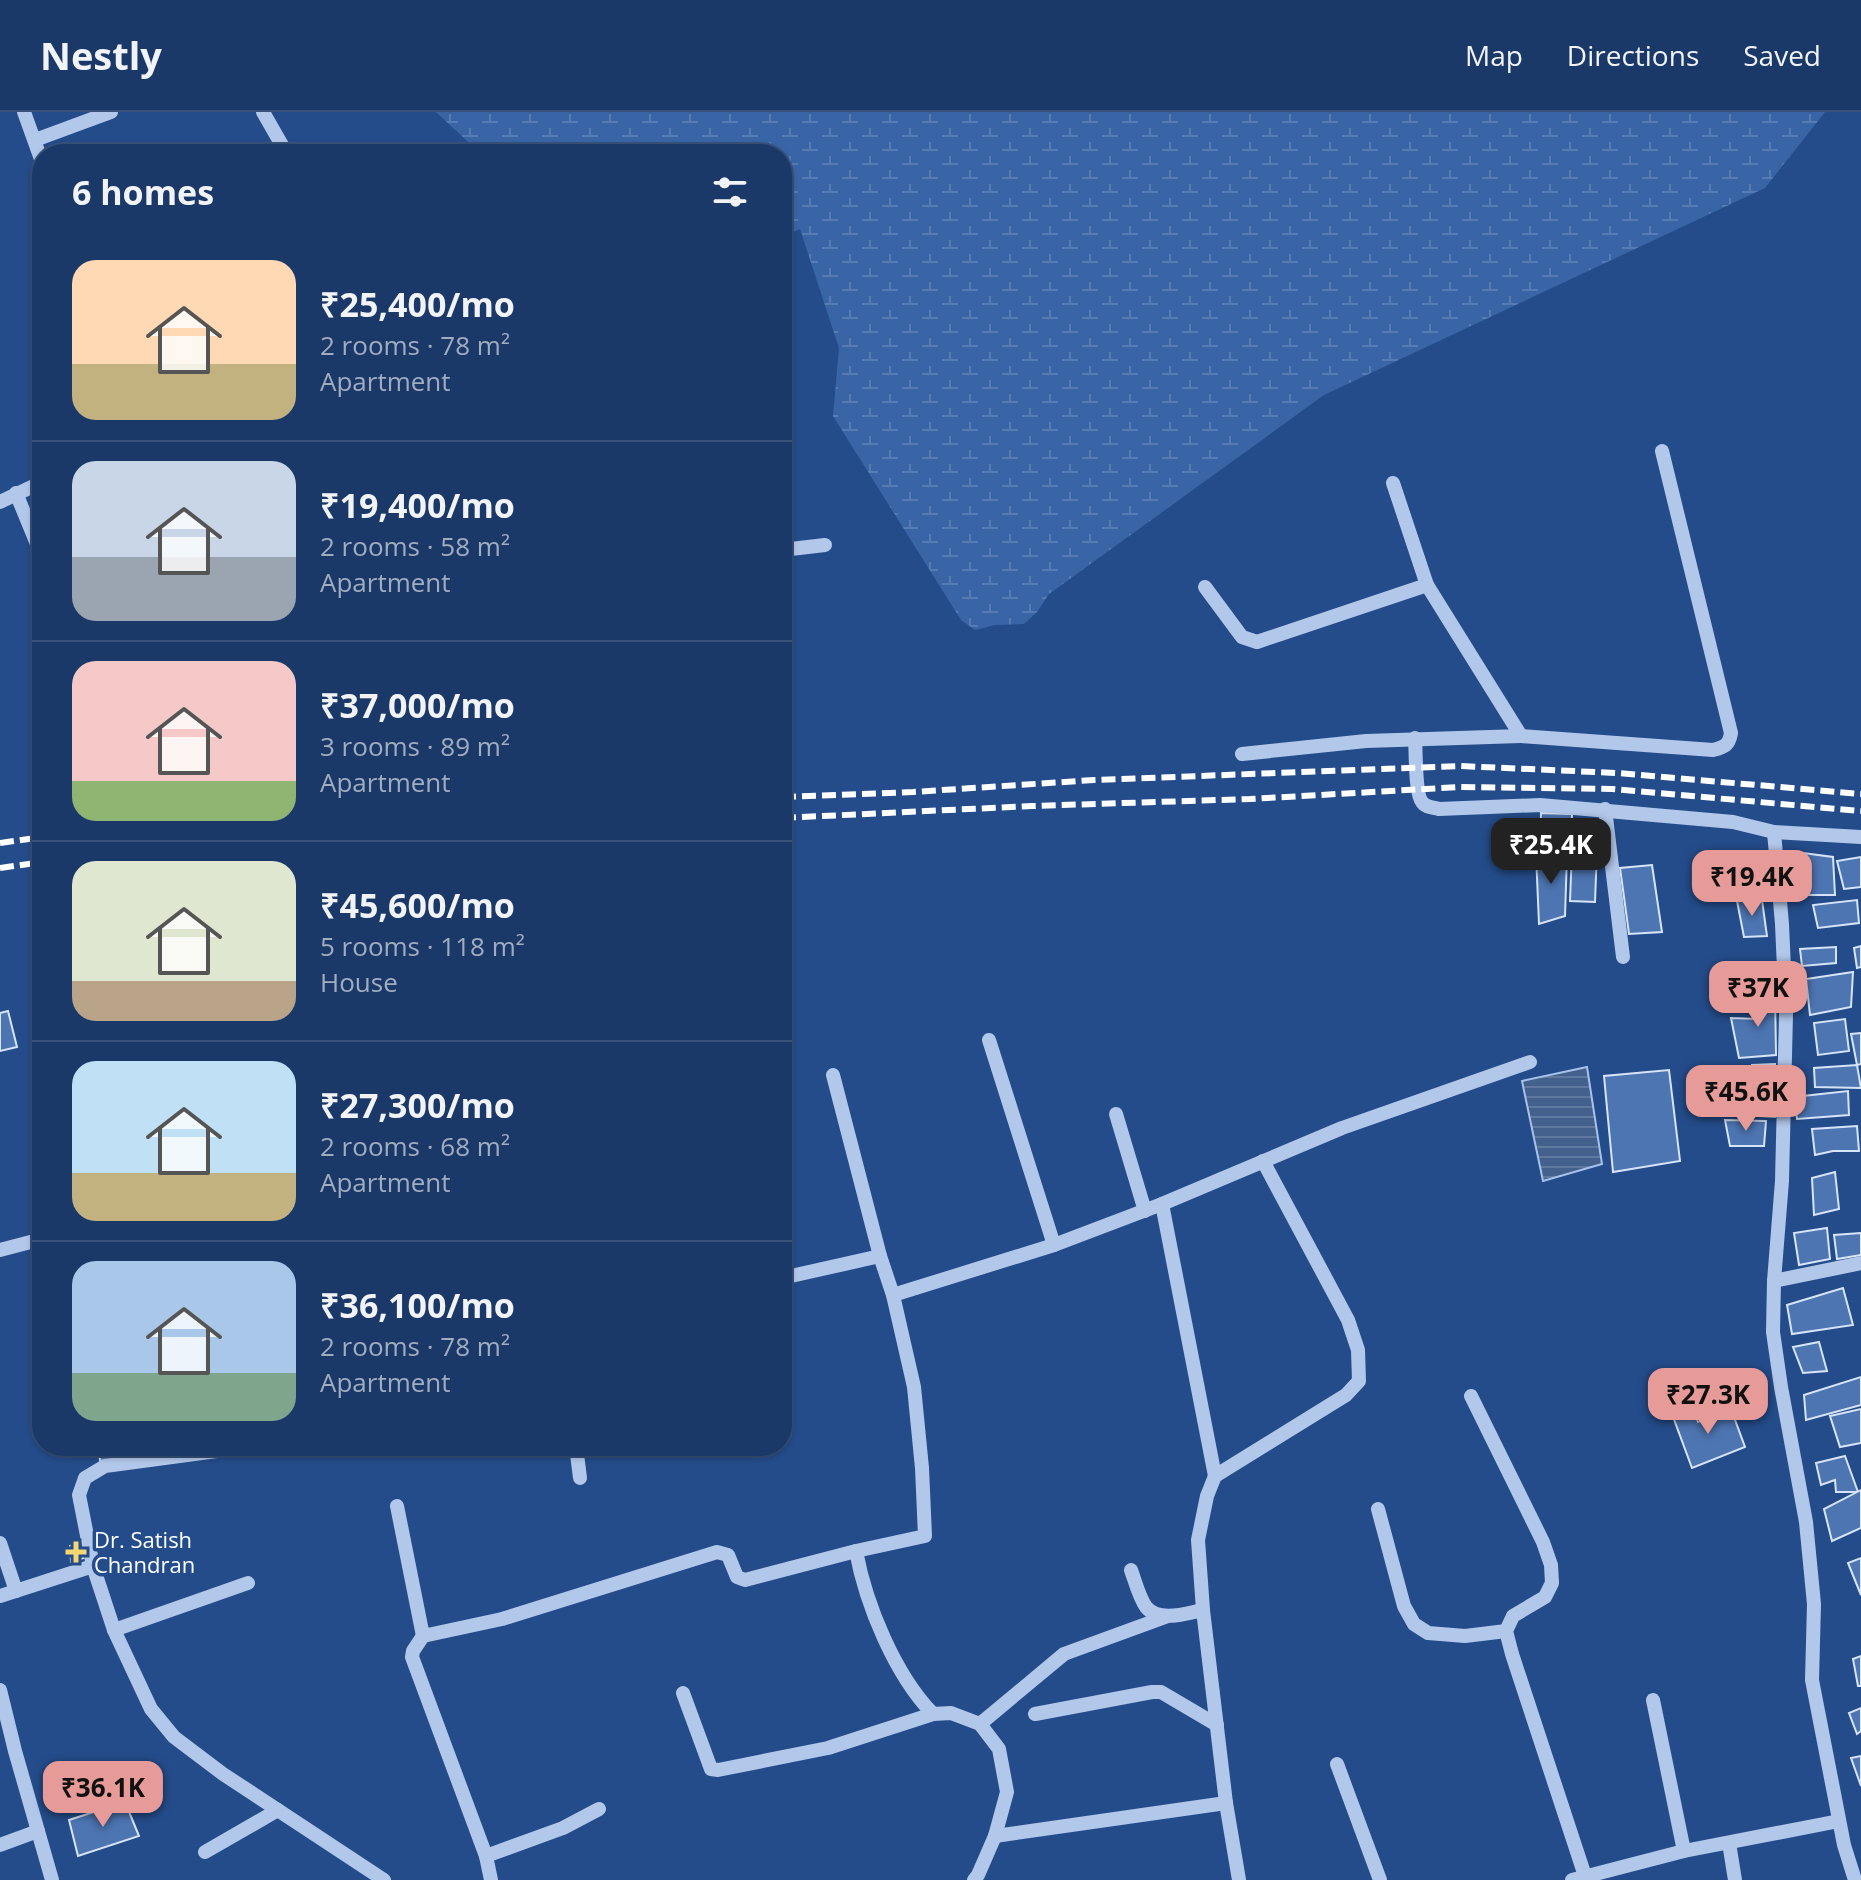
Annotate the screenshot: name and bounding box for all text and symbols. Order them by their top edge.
text: Nestly [40,29,162,81]
text: Map [1465,36,1523,74]
text: Directions [1567,36,1699,74]
text: Saved [1743,36,1821,74]
text: 6 homes [72,169,214,215]
icon: filters [708,170,752,214]
text: ₹25,400/mo [320,281,515,327]
icon: home [136,292,232,388]
text: 2 rooms · 78 m² [320,327,510,363]
text: Apartment [320,363,451,399]
text: ₹19,400/mo [320,482,515,528]
icon: home [136,493,232,589]
text: 2 rooms · 58 m² [320,528,510,564]
text: Apartment [320,564,451,600]
text: ₹37,000/mo [320,682,515,728]
icon: home [136,693,232,789]
text: 3 rooms · 89 m² [320,728,510,764]
text: Apartment [320,764,451,800]
pin: ₹25.4K [1486,818,1616,886]
text: ₹25.4K [1509,826,1593,862]
pin: ₹19.4K [1687,850,1817,918]
text: ₹19.4K [1710,858,1794,894]
text: ₹45,600/mo [320,882,515,928]
icon: home [136,893,232,989]
text: 5 rooms · 118 m² [320,928,525,964]
pin: ₹37K [1711,961,1805,1029]
text: House [320,964,398,1000]
text: ₹37K [1727,969,1789,1005]
pin: ₹45.6K [1681,1065,1811,1133]
text: ₹45.6K [1704,1073,1788,1109]
text: ₹27,300/mo [320,1082,515,1128]
icon: home [136,1093,232,1189]
text: 2 rooms · 68 m² [320,1128,510,1164]
text: Apartment [320,1164,451,1200]
text: ₹36,100/mo [320,1282,515,1328]
icon: home [136,1293,232,1389]
text: 2 rooms · 78 m² [320,1328,510,1364]
text: Apartment [320,1364,451,1400]
pin: ₹27.3K [1643,1368,1773,1436]
text: ₹27.3K [1666,1376,1750,1412]
place label: Dr. Satish Chandran [94,1524,195,1579]
marker: Dr. Satish Chandran [65,1541,87,1563]
pin: ₹36.1K [38,1761,168,1829]
text: ₹36.1K [61,1769,145,1805]

